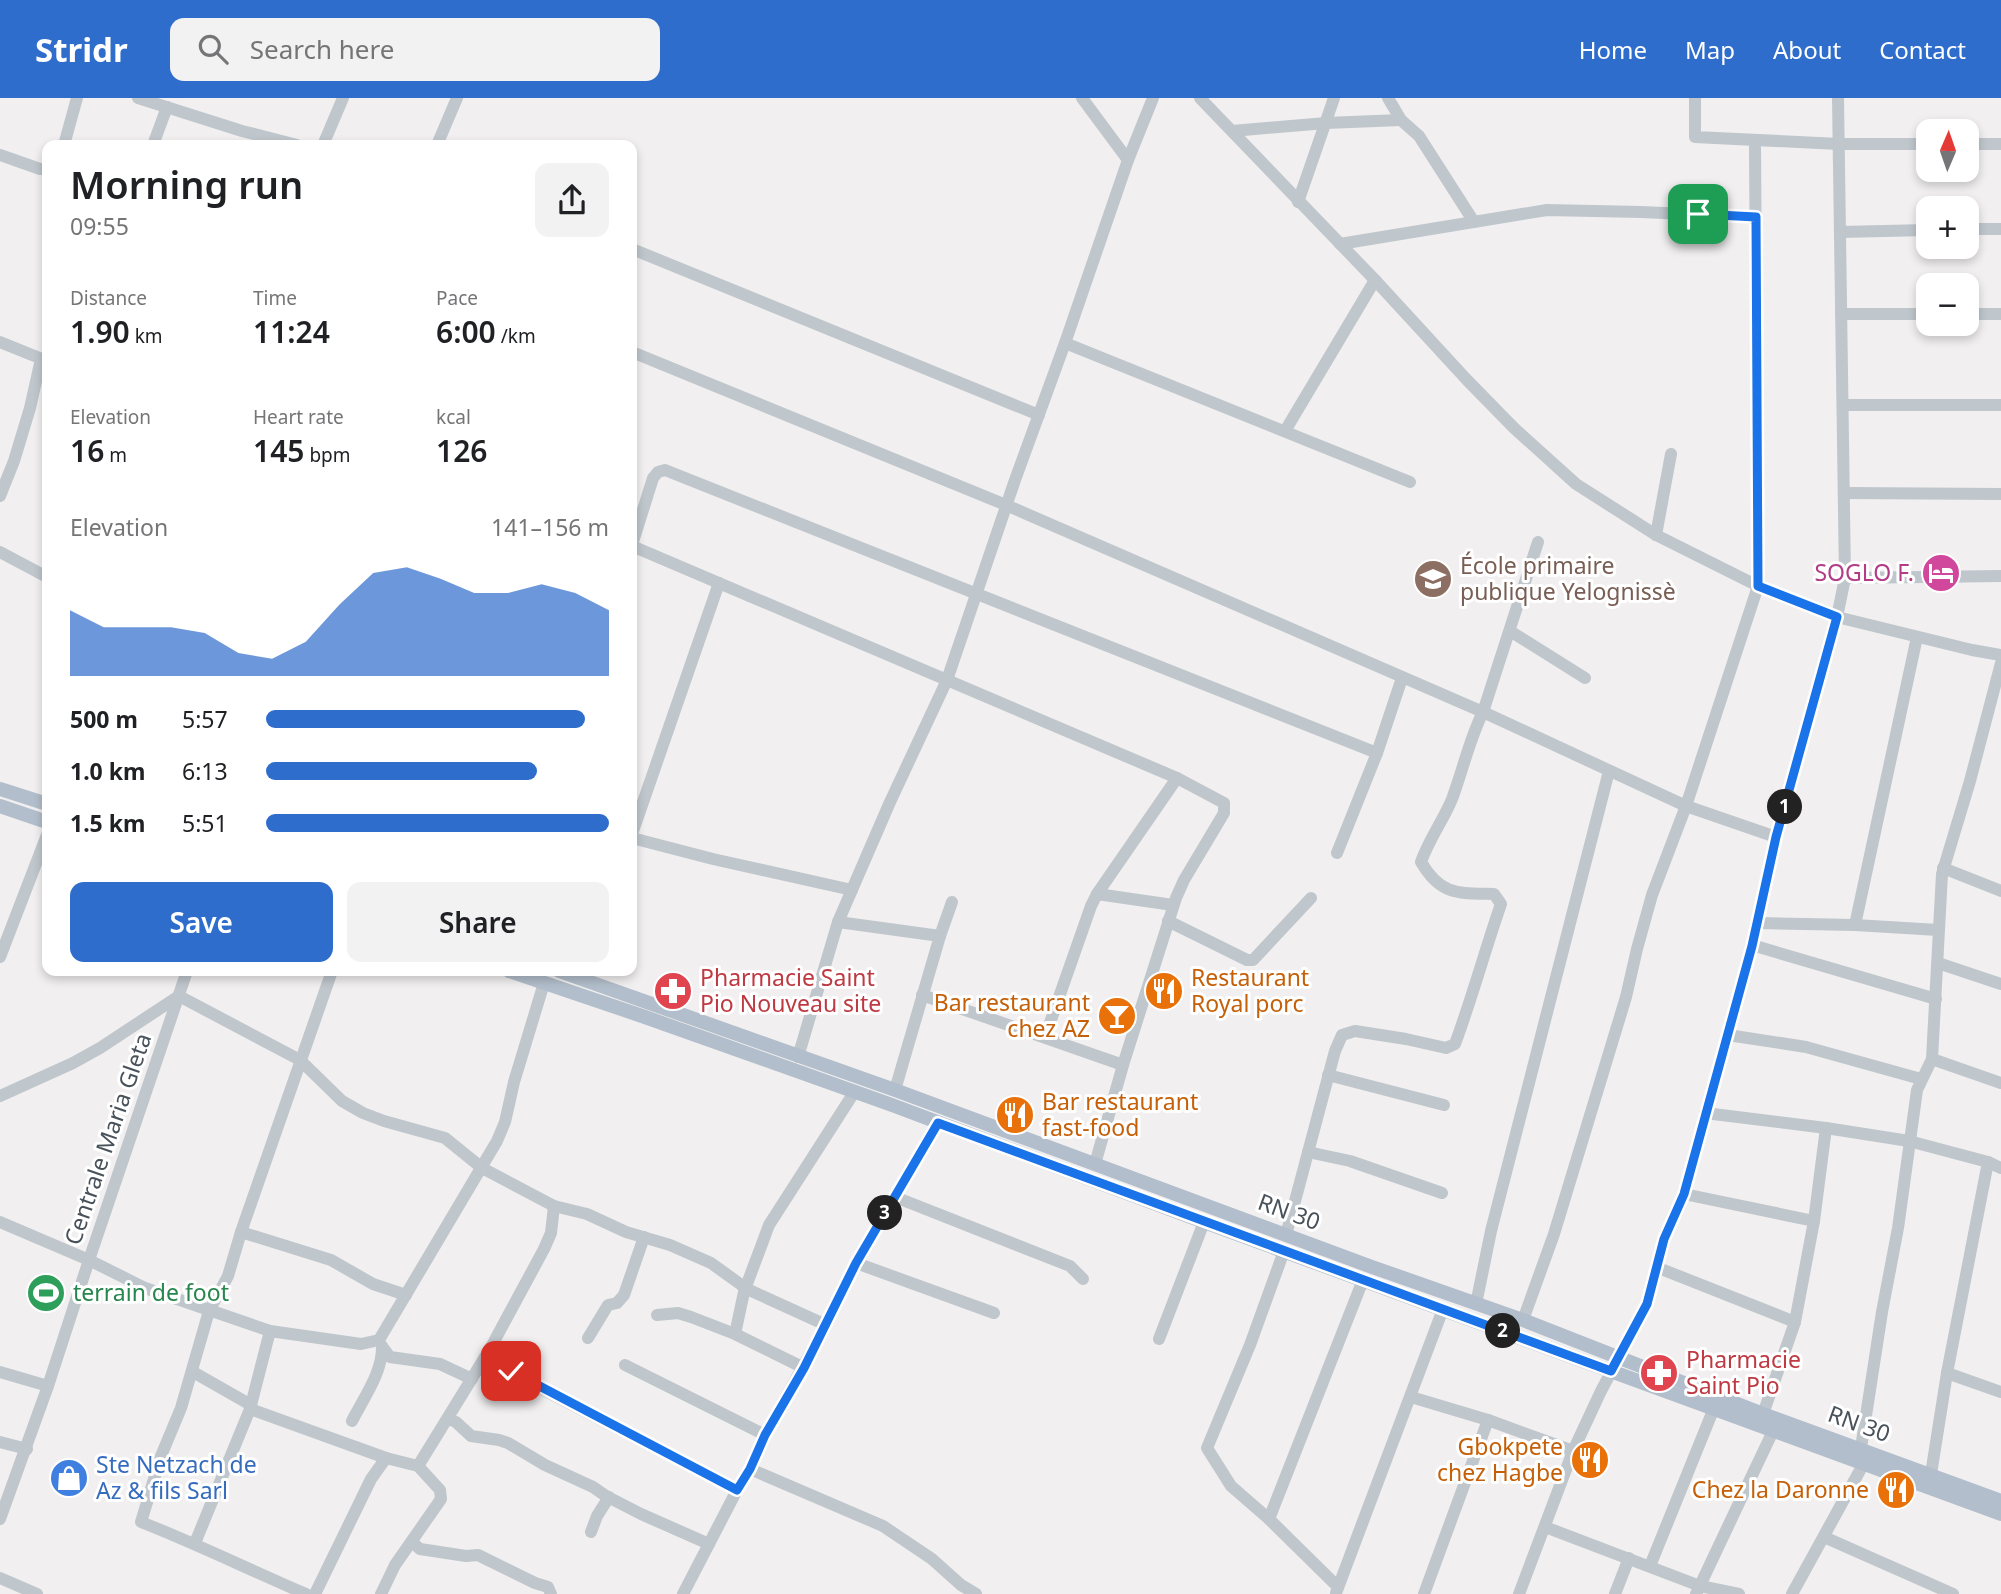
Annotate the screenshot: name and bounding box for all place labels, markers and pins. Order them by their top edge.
pin [1668,184,1728,244]
place label: École primaire publique Yelognissè [1460,549,1676,607]
hotel icon: SOGLO F. [1920,552,1962,594]
place label: SOGLO F. [1814,556,1914,588]
school or university icon: École primaire publique Yelognissè [1412,558,1454,600]
pin: 1 [1768,790,1802,824]
place label: Pharmacie Saint Pio Nouveau site [700,961,881,1019]
place label: Restaurant Royal porc [1191,961,1309,1019]
pharmacy icon: Pharmacie Saint Pio Nouveau site [652,970,694,1012]
restaurant icon: Restaurant Royal porc [1143,970,1185,1012]
place label: Bar restaurant chez AZ [934,986,1090,1044]
bar icon: Bar restaurant chez AZ [1096,995,1138,1037]
place label: Bar restaurant fast-food [1042,1085,1198,1143]
restaurant icon: Bar restaurant fast-food [994,1094,1036,1136]
pin: 3 [868,1196,903,1230]
sports icon: terrain de foot [25,1272,67,1314]
place label: terrain de foot [73,1276,229,1308]
pin: 2 [1486,1314,1520,1348]
pin [481,1341,541,1401]
place label: Pharmacie Saint Pio [1686,1343,1801,1401]
pharmacy icon: Pharmacie Saint Pio [1638,1352,1680,1394]
place label: Gbokpete chez Hagbe [1437,1430,1563,1488]
restaurant icon: Gbokpete chez Hagbe [1569,1439,1611,1481]
place label: Ste Netzach de Az & fils Sarl [96,1448,257,1506]
shop icon: Ste Netzach de Az & fils Sarl [48,1457,90,1499]
restaurant icon: Chez la Daronne [1875,1469,1917,1511]
place label: Chez la Daronne [1692,1473,1869,1505]

